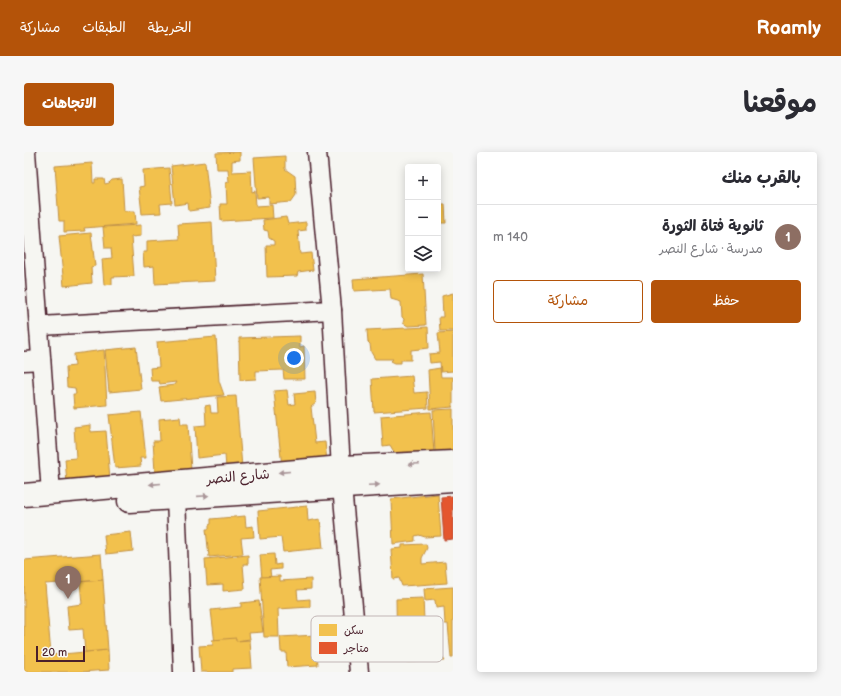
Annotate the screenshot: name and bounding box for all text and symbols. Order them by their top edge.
text: Roamly [757,17,821,40]
text: مشاركة [20,19,60,36]
text: الطبقات [82,19,126,36]
text: الخريطة [148,19,191,36]
button: الاتجاهات [24,83,114,126]
text: موقعنا [743,87,817,120]
map controls [405,164,441,272]
button: + [405,164,441,200]
text: بالقرب منك [722,168,801,188]
button: − [405,200,441,236]
text: ثانوية فتاة الثورة [662,217,763,236]
text: 140 m [493,229,528,245]
text: 1 [785,229,791,245]
button: layers [405,236,441,272]
text: مدرسة · شارع النصر [660,241,763,257]
button: مشاركة [493,280,643,323]
button: حفظ [651,280,801,323]
your location [284,348,304,368]
one-way arrow [408,460,420,467]
street label: شارع النصر [205,465,270,489]
one-way arrow [278,469,290,475]
one-way arrow [149,481,161,487]
one-way arrow [368,482,380,489]
one-way arrow [197,493,209,500]
pin: 1 [55,566,81,599]
legend [311,616,443,662]
text: سكن [344,624,364,637]
text: متاجر [343,642,369,655]
scale bar [36,644,85,663]
text: 20 m [42,646,67,659]

